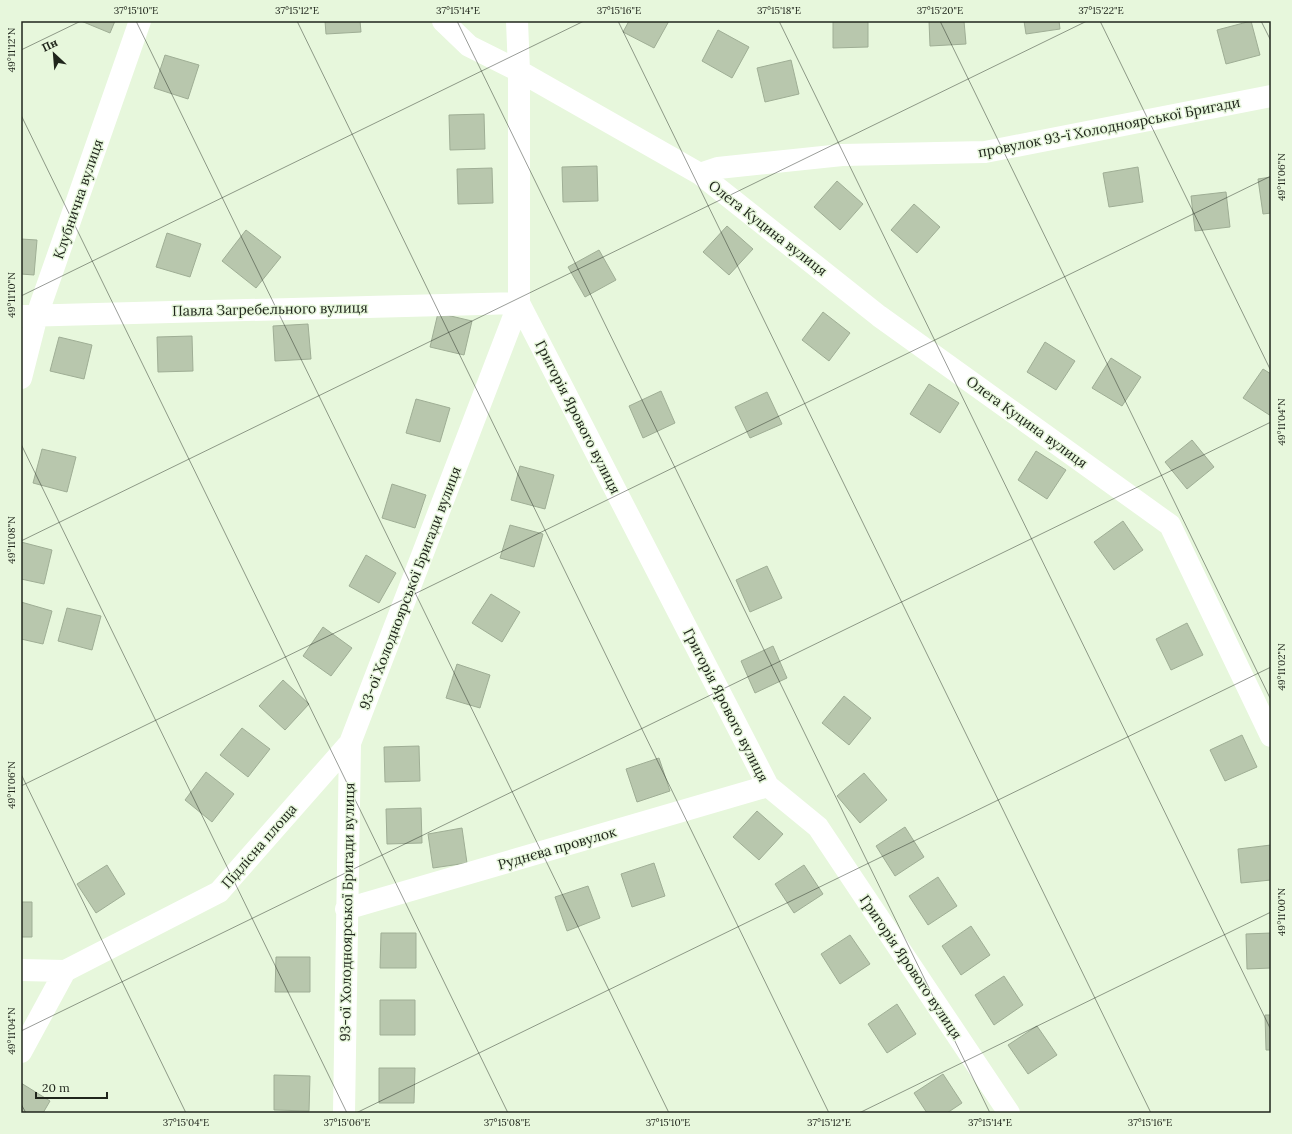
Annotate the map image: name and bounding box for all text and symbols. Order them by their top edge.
text: 37°15'10"E [114,4,158,17]
text: 37°15'12"E [275,4,319,17]
text: 37°15'14"E [436,4,480,17]
text: 37°15'16"E [597,4,641,17]
text: 37°15'18"E [757,4,801,17]
text: 37°15'20"E [917,4,963,17]
text: 37°15'22"E [1078,4,1124,17]
text: 49°11'12"N [5,27,18,72]
north arrow [34,34,74,74]
text: Пн [39,35,60,55]
street label: провулок 93-ї Холодноярської Бригади [976,93,1242,161]
street label: Клубнична вулиця [49,137,107,261]
text: 49°11'06"N [1275,153,1288,201]
street label: Олега Куцина вулиця [705,176,831,280]
text: 49°11'10"N [5,272,18,318]
street label: Павла Загребельного вулиця [172,298,368,320]
street label: Григорія Ярового вулиця [531,337,625,497]
street label: Олега Куцина вулиця [963,372,1091,472]
text: 49°11'04"N [1275,398,1288,446]
street label: 93-ої Холодноярської Бригади вулиця [355,464,465,712]
text: 49°11'08"N [5,516,18,564]
street label: Григорія Ярового вулиця [679,625,773,785]
text: 49°11'02"N [1275,643,1288,691]
text: 49°11'06"N [5,761,18,809]
street label: 93-ої Холодноярської Бригади вулиця [336,782,358,1042]
street label: Підлісна площа [217,800,301,892]
street label: Руднєва провулок [496,822,619,874]
text: 49°11'00"N [1275,888,1288,936]
street label: Григорія Ярового вулиця [856,891,966,1043]
text: 49°11'04"N [5,1007,18,1055]
scale bar [36,1074,107,1100]
text: 20 m [42,1080,70,1095]
text: 37°15'04"E [163,1116,209,1129]
text: 37°15'06"E [324,1116,370,1129]
text: 37°15'08"E [484,1116,530,1129]
text: 37°15'10"E [646,1116,690,1129]
text: 37°15'12"E [807,1116,851,1129]
text: 37°15'14"E [968,1116,1012,1129]
text: 37°15'16"E [1128,1116,1172,1129]

